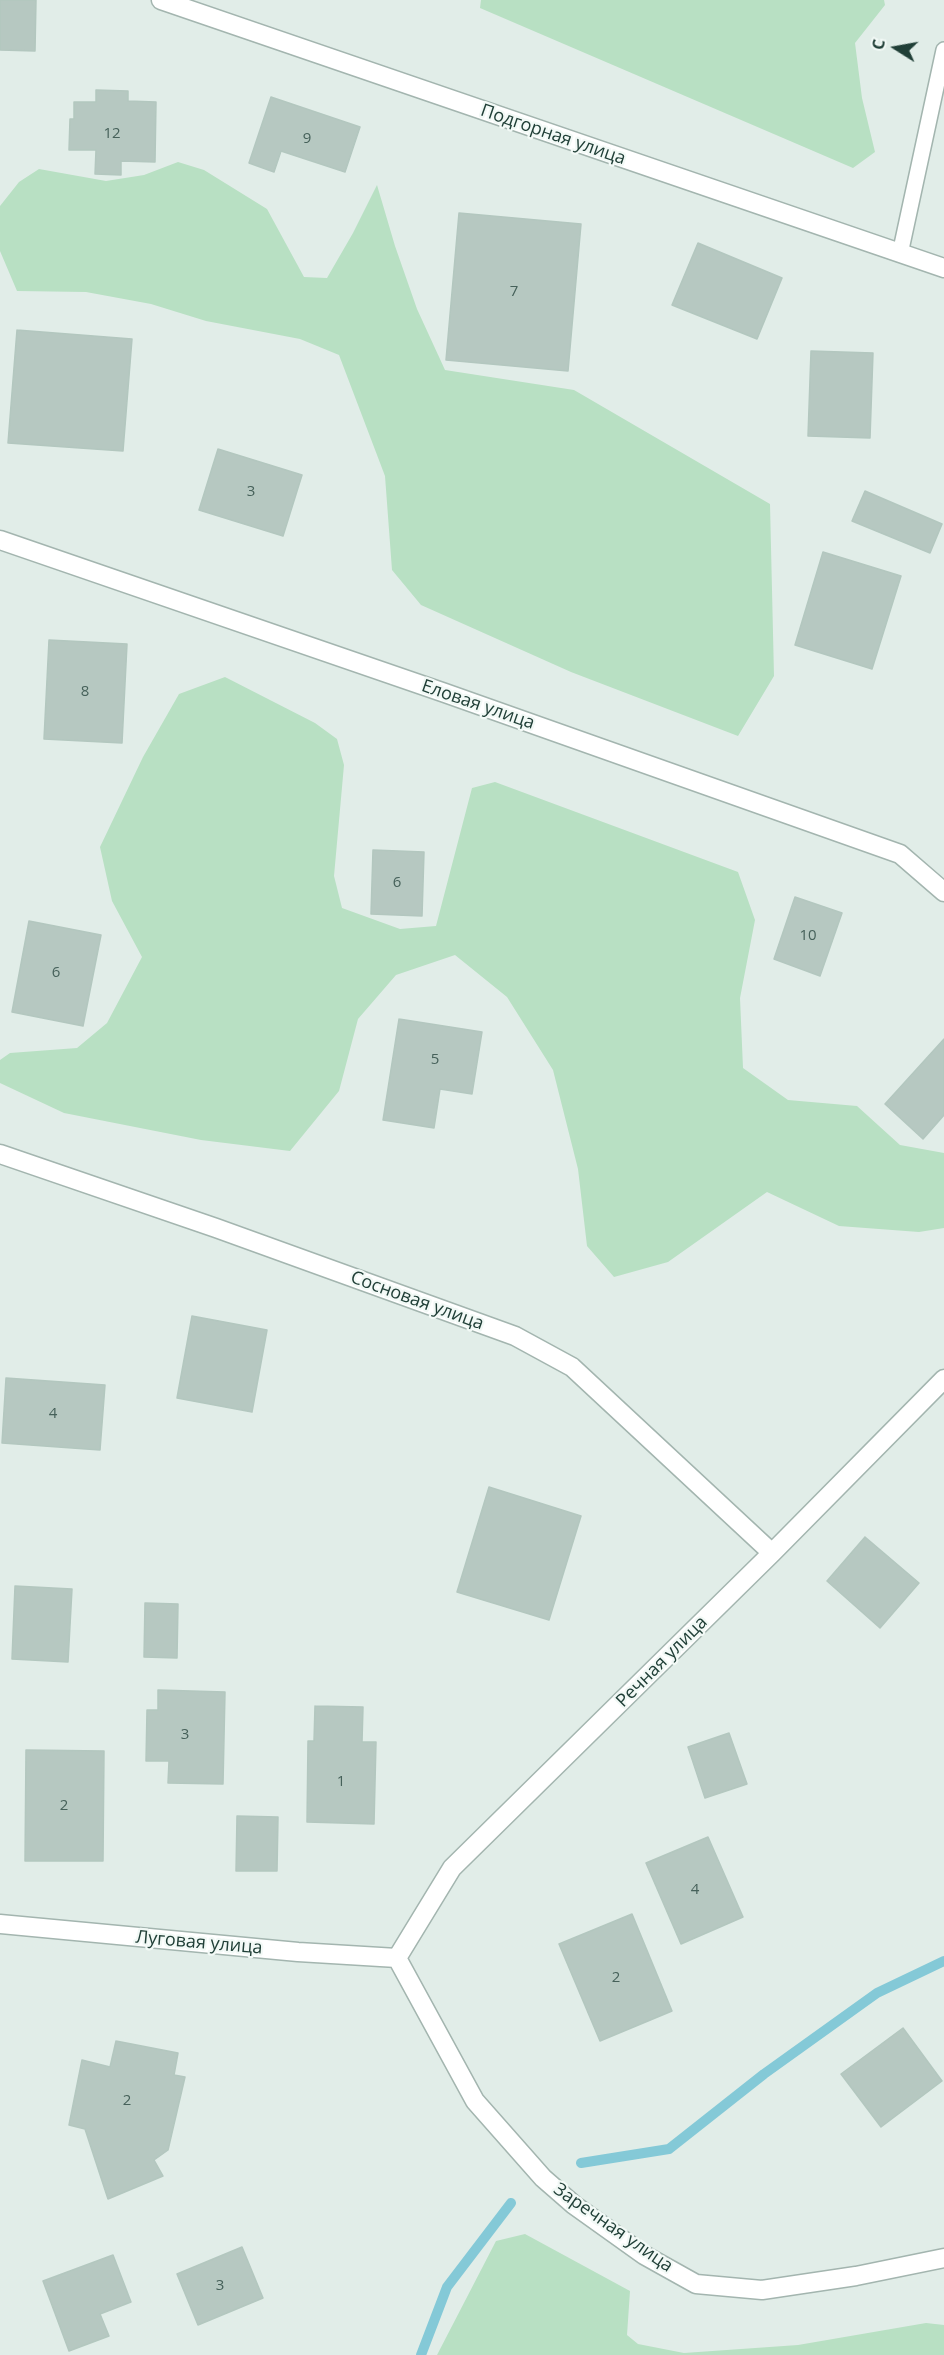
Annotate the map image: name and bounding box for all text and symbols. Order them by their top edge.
north arrow [866,18,926,78]
text: С [867,37,890,52]
street label: Подгорная улица [478,100,628,170]
house number: 12 [103,125,121,143]
house number: 9 [303,130,311,148]
house number: 7 [510,283,518,301]
house number: 3 [247,483,255,501]
street label: Еловая улица [419,676,537,734]
house number: 8 [81,683,89,701]
house number: 6 [393,874,401,892]
house number: 10 [799,927,817,945]
house number: 6 [52,964,60,982]
house number: 5 [431,1051,439,1069]
street label: Сосновая улица [348,1267,486,1335]
house number: 4 [49,1405,57,1423]
street label: Речная улица [612,1612,712,1712]
house number: 3 [181,1726,189,1744]
house number: 1 [337,1773,345,1791]
house number: 2 [60,1797,68,1815]
house number: 4 [691,1881,699,1899]
street label: Луговая улица [135,1927,263,1959]
house number: 2 [612,1969,620,1987]
house number: 2 [123,2092,131,2110]
street label: Заречная улица [549,2179,677,2277]
house number: 3 [216,2277,224,2295]

